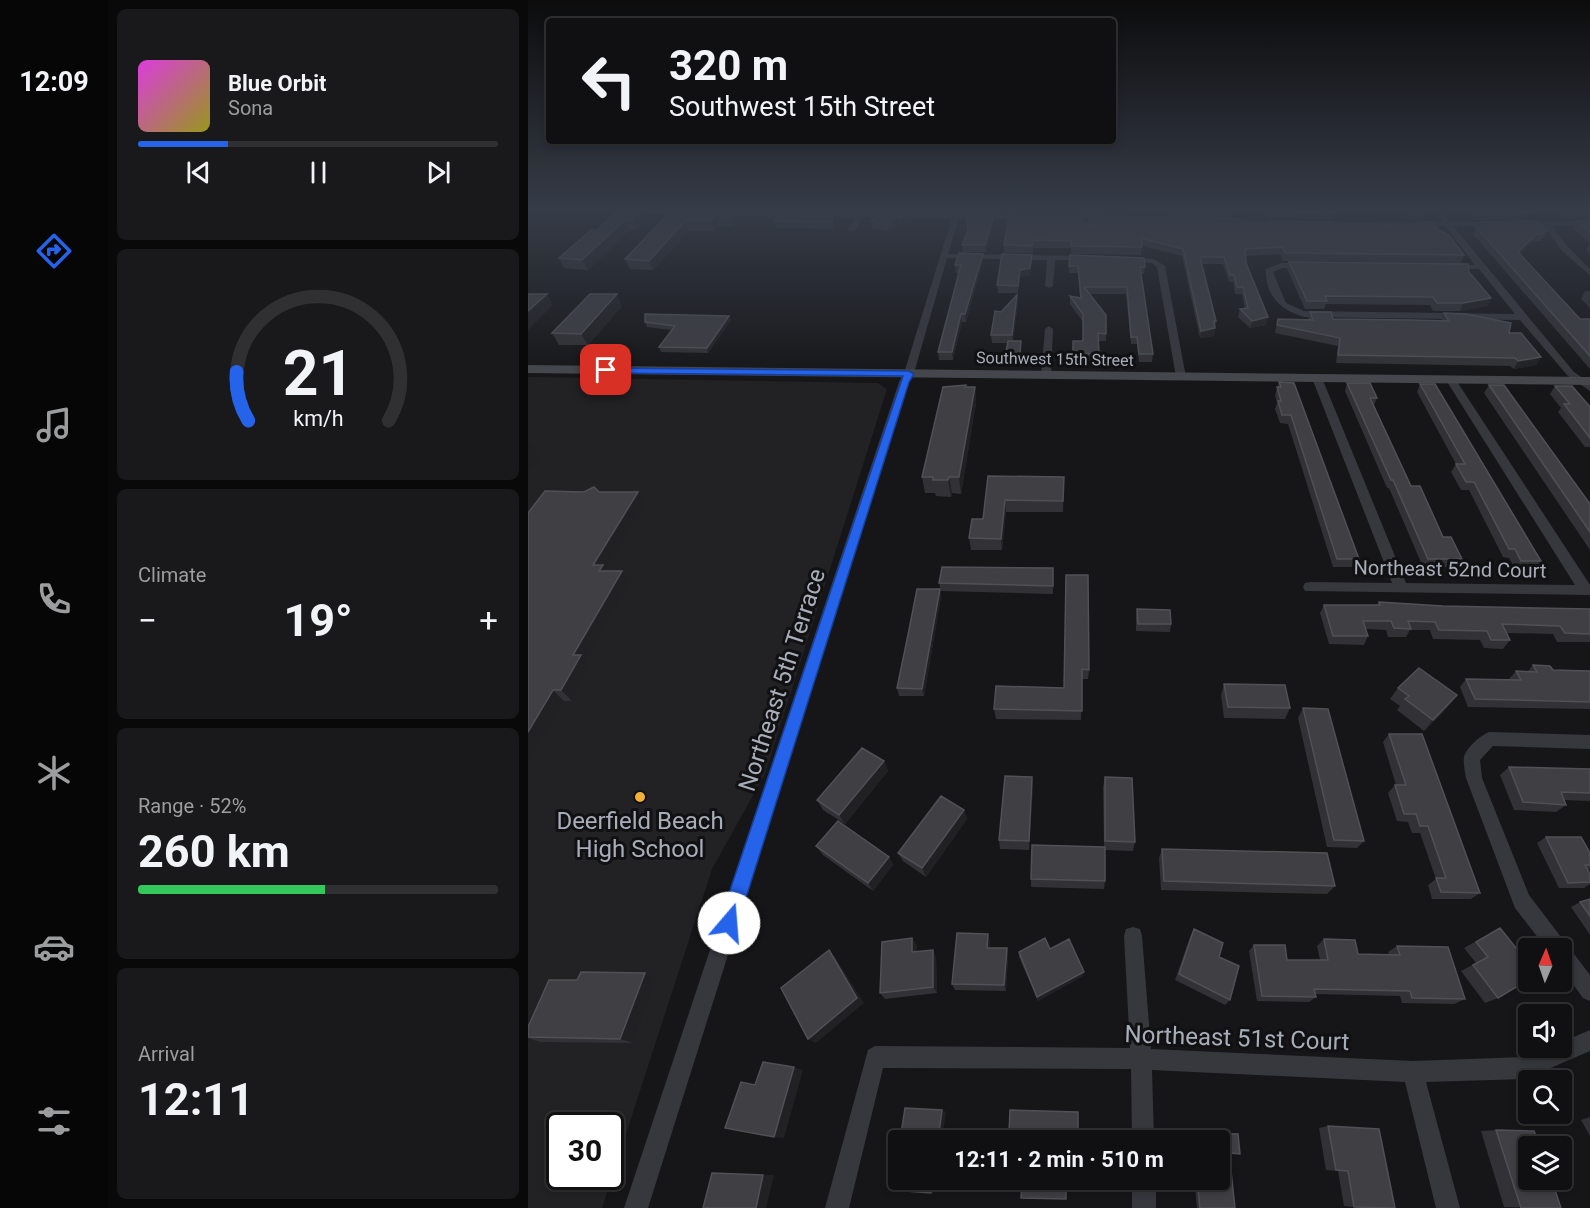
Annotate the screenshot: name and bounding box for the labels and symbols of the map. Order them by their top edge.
pin [580,344,631,395]
street label: Southwest 15th Street [976,348,1134,370]
street label: Northeast 52nd Court [1353,555,1547,583]
street label: Northeast 5th Terrace [733,565,831,795]
marker: Deerfield Beach High School [633,790,647,804]
place label: Deerfield Beach High School [556,807,724,863]
position arrow [697,891,761,955]
north arrow [1518,938,1572,992]
street label: Northeast 51st Court [1124,1020,1350,1056]
speed limit sign: 30 [546,1112,624,1190]

